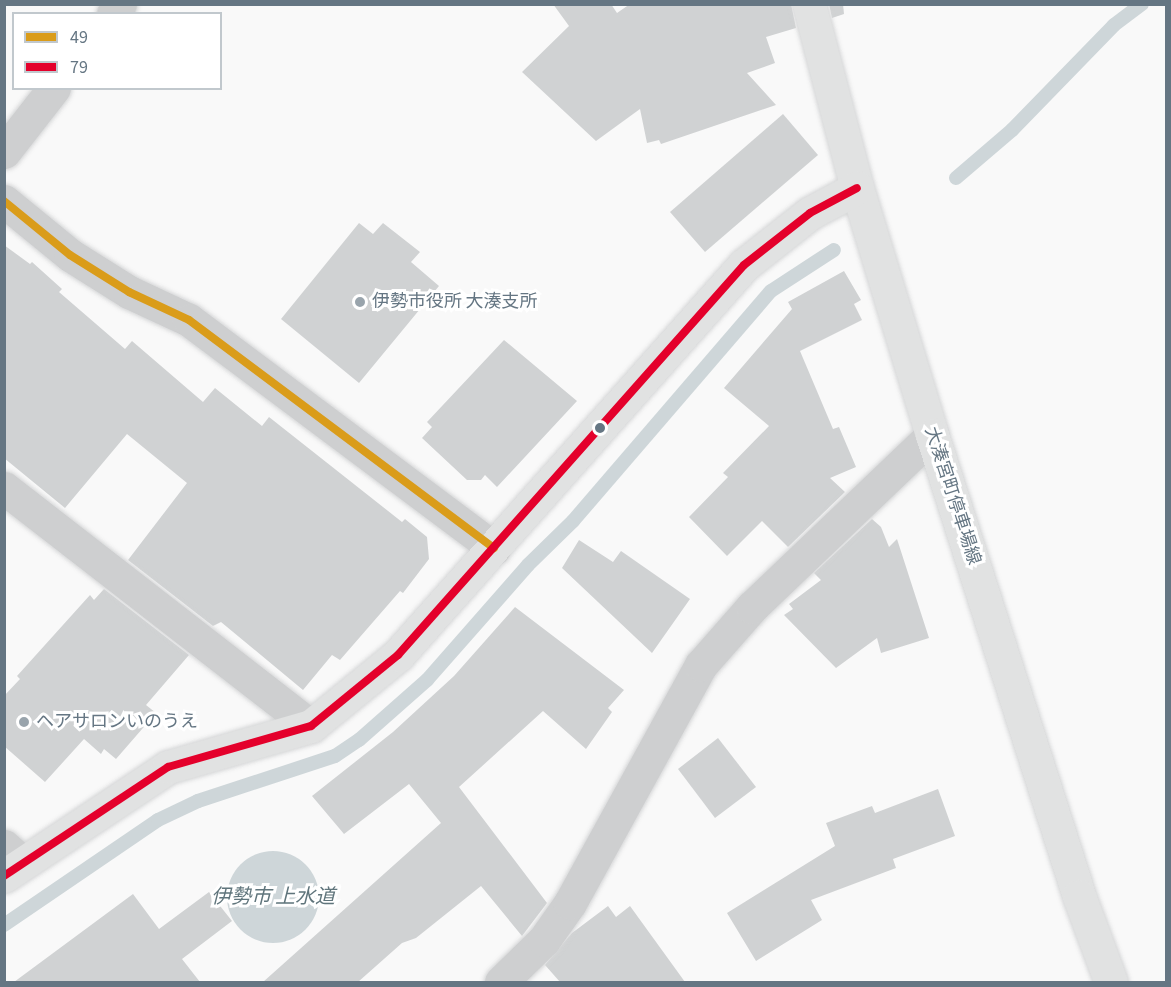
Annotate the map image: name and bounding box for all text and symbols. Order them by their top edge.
legend [12,12,222,90]
text: 49 [70,25,88,50]
text: 79 [70,55,88,80]
place label: 伊勢市役所 大湊支所 [372,291,538,313]
marker: 伊勢市役所 大湊支所 [353,295,367,309]
unlabelled marker [594,422,606,434]
street label: 大湊宮町停車場線 [919,424,985,568]
place label: ヘアサロンいのうえ [36,711,198,733]
marker: ヘアサロンいのうえ [17,715,31,729]
water label: 伊勢市 上水道 [211,885,335,909]

